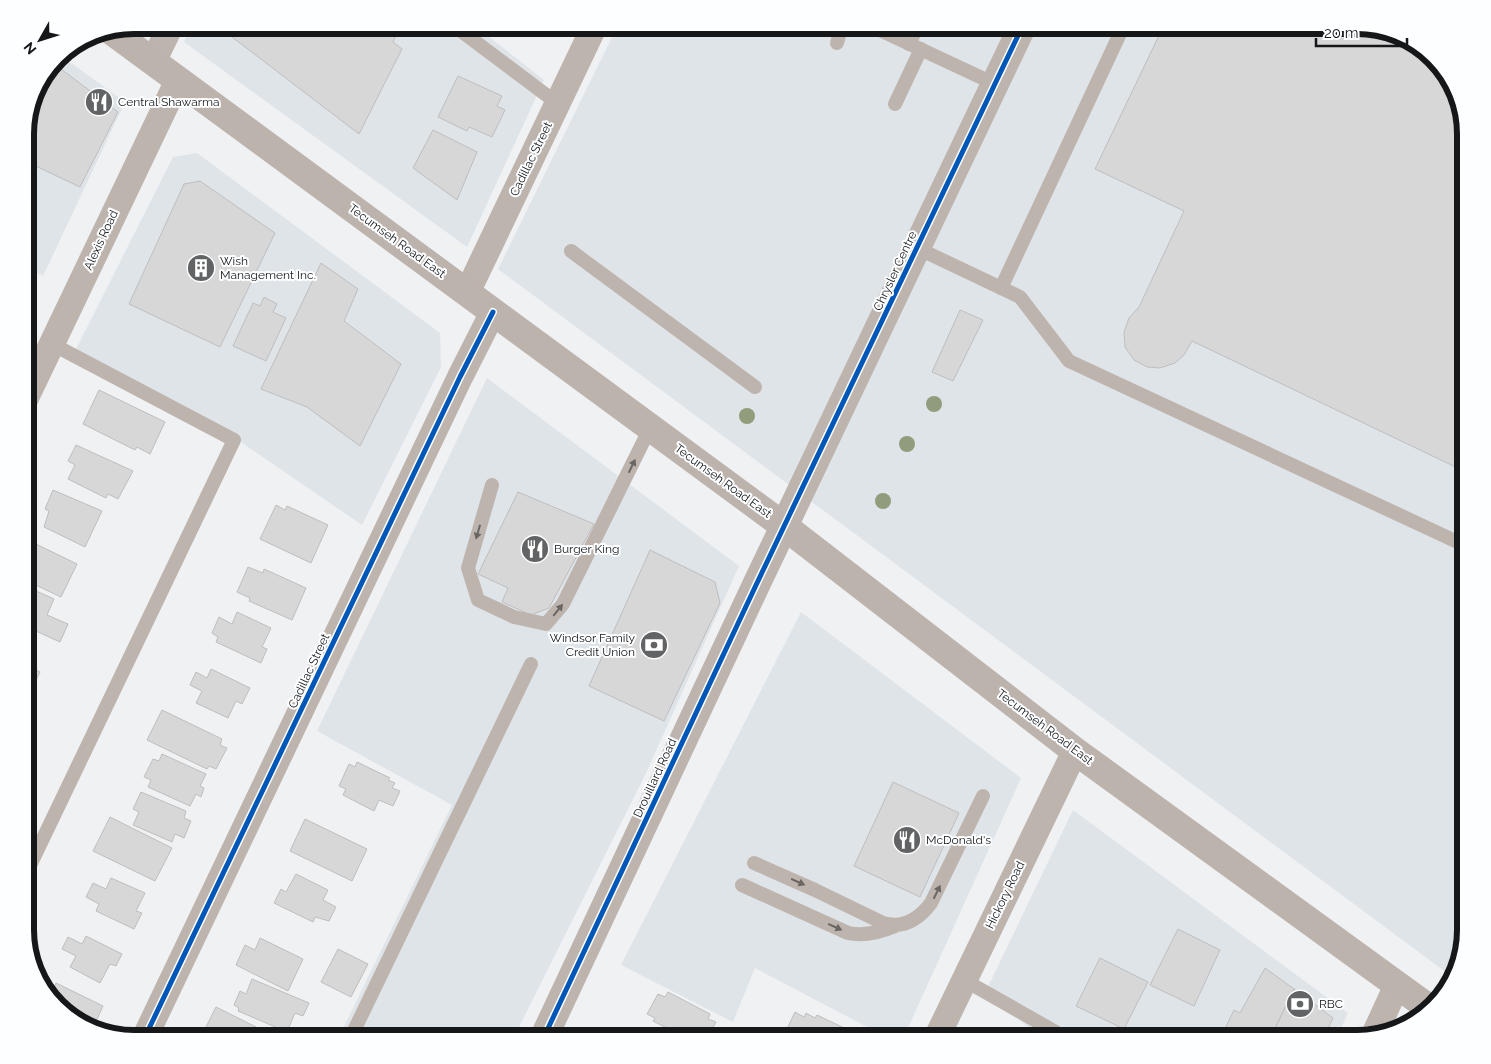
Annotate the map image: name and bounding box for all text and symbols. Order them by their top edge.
north arrow [15,15,65,65]
scale bar [1316,15,1407,47]
text: 20 m [1324,24,1359,42]
text: N [20,39,39,57]
restaurant icon: Central Shawarma [84,87,114,117]
place label: Central Shawarma [118,95,219,109]
street label: Cadillac Street [507,120,555,198]
street label: Tecumseh Road East [346,201,448,281]
street label: Alexis Road [81,208,121,272]
street label: Chrysler Centre [870,229,920,313]
building icon: Wish Management Inc. [186,253,216,283]
place label: Wish Management Inc. [220,254,316,282]
street label: Tecumseh Road East [672,441,774,521]
one-way arrow [628,458,636,473]
one-way arrow [474,525,482,540]
restaurant icon: Burger King [520,534,550,564]
place label: Burger King [554,542,619,556]
one-way arrow [552,604,563,617]
bank icon: Windsor Family Credit Union [639,630,669,660]
street label: Cadillac Street [286,631,332,711]
place label: Windsor Family Credit Union [549,631,635,659]
street label: Tecumseh Road East [994,686,1096,768]
street label: Drouillard Road [631,736,679,820]
restaurant icon: McDonald's [892,825,922,855]
place label: McDonald's [926,833,991,847]
street label: Hickory Road [983,859,1027,931]
one-way arrow [791,879,805,887]
one-way arrow [933,885,941,899]
one-way arrow [828,923,842,931]
bank icon: RBC [1285,989,1315,1019]
place label: RBC [1319,997,1343,1011]

